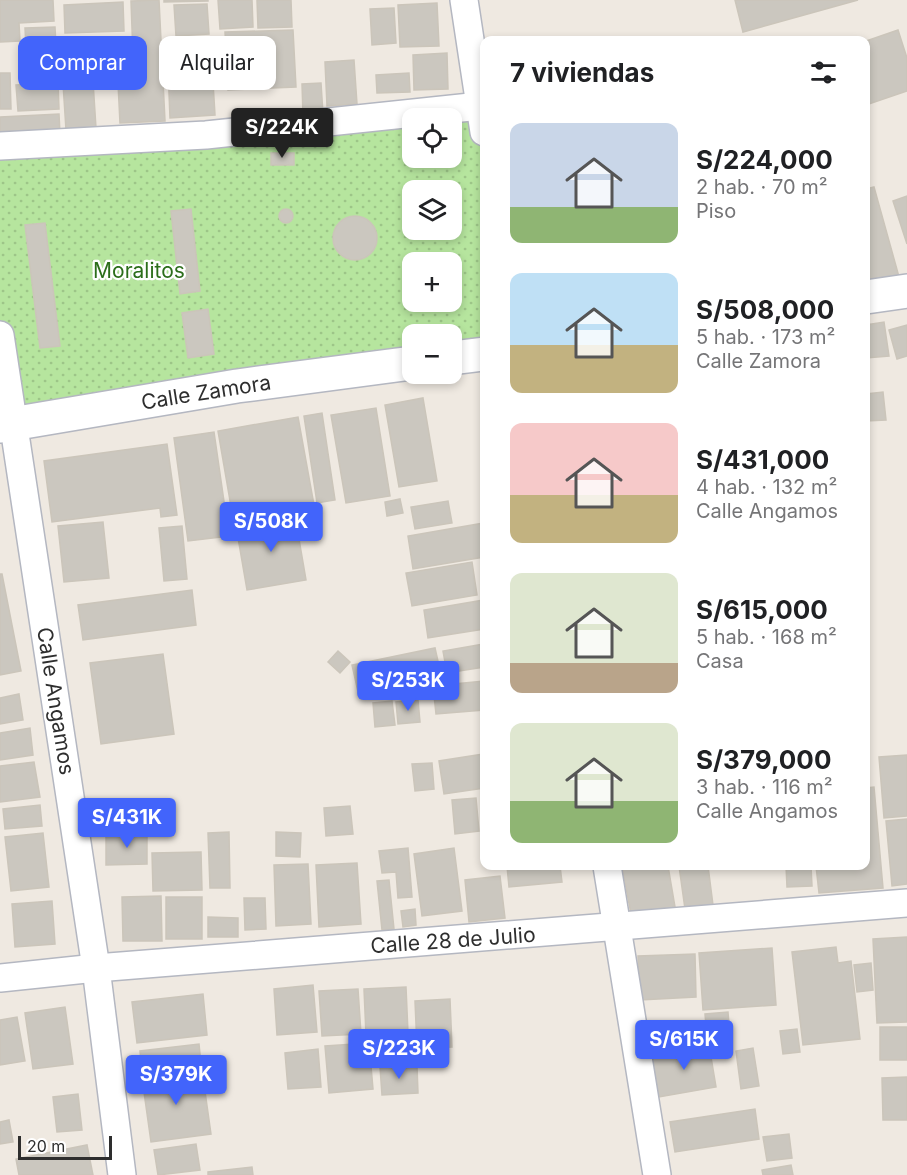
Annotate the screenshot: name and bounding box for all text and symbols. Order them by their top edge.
chip: Comprar [18,36,147,90]
chip: Alquilar [159,36,276,90]
icon: filters [807,56,840,89]
text: 7 viviendas [510,57,654,88]
pin: S/224K [233,108,331,159]
map controls [402,108,462,384]
button: locate [402,108,462,168]
text: S/224K [245,115,319,139]
text: S/224,000 [696,144,833,175]
icon: home [558,147,630,219]
text: 2 hab. · 70 m² [696,175,828,199]
button: layers [402,180,462,240]
text: Piso [696,199,736,223]
button: + [402,252,462,312]
park label: Moralitos [93,258,185,283]
text: S/508,000 [696,294,834,325]
icon: home [558,297,630,369]
button: − [402,324,462,384]
text: 5 hab. · 173 m² [696,325,835,349]
text: Calle Zamora [696,349,821,373]
street label: Calle Zamora [139,369,273,415]
text: S/431,000 [696,444,829,475]
icon: home [558,447,630,519]
text: 4 hab. · 132 m² [696,475,837,499]
text: Calle Angamos [696,499,838,523]
pin: S/508K [222,502,320,553]
text: S/508K [234,509,308,533]
text: S/615,000 [696,594,828,625]
icon: home [558,597,630,669]
street label: Calle Angamos [32,625,80,777]
text: 5 hab. · 168 m² [696,625,837,649]
text: Casa [696,649,744,673]
pin: S/253K [359,661,457,712]
text: S/253K [371,668,445,692]
text: S/379,000 [696,744,831,775]
icon: home [558,747,630,819]
text: 3 hab. · 116 m² [696,775,833,799]
pin: S/431K [78,798,176,849]
text: Calle Angamos [696,799,838,823]
text: S/431K [92,805,162,829]
street label: Calle 28 de Julio [370,922,536,958]
pin: S/615K [635,1020,733,1071]
text: S/615K [649,1027,719,1051]
pin: S/223K [350,1029,448,1080]
text: S/223K [362,1036,436,1060]
pin: S/379K [127,1055,225,1106]
text: S/379K [140,1062,212,1086]
scale bar [18,1133,112,1160]
text: 20 m [27,1136,65,1156]

